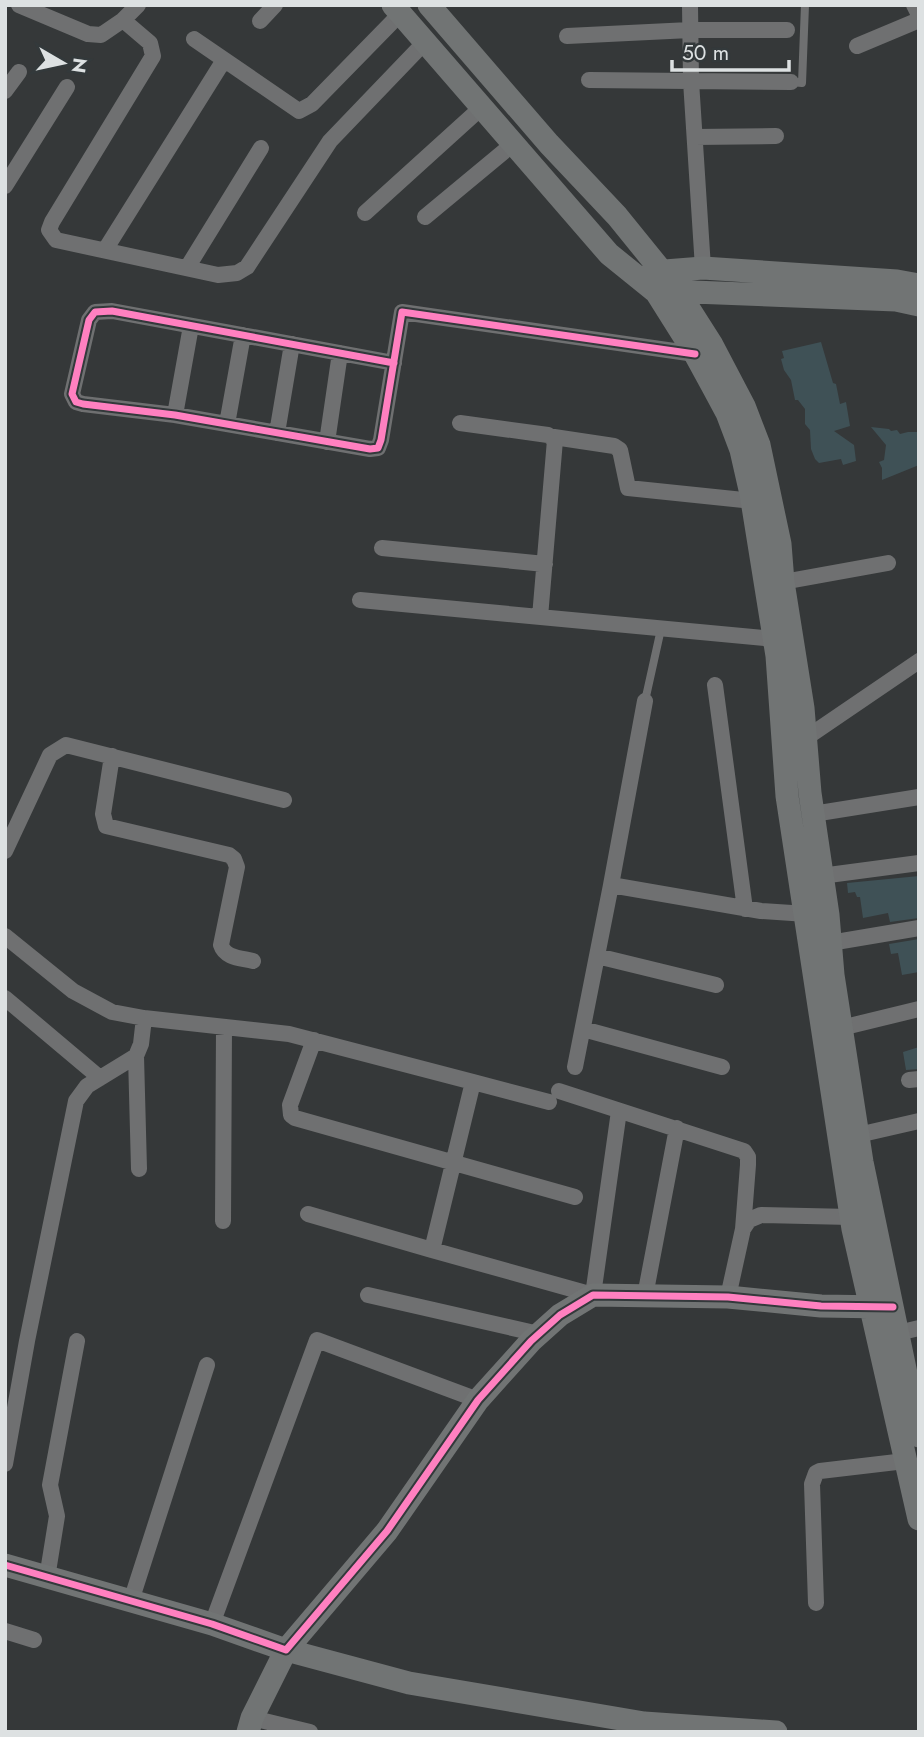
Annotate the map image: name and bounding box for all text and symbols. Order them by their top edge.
north arrow [28,28,98,98]
scale bar [672,28,789,72]
text: 50 m [682,38,729,68]
text: N [65,56,94,75]

